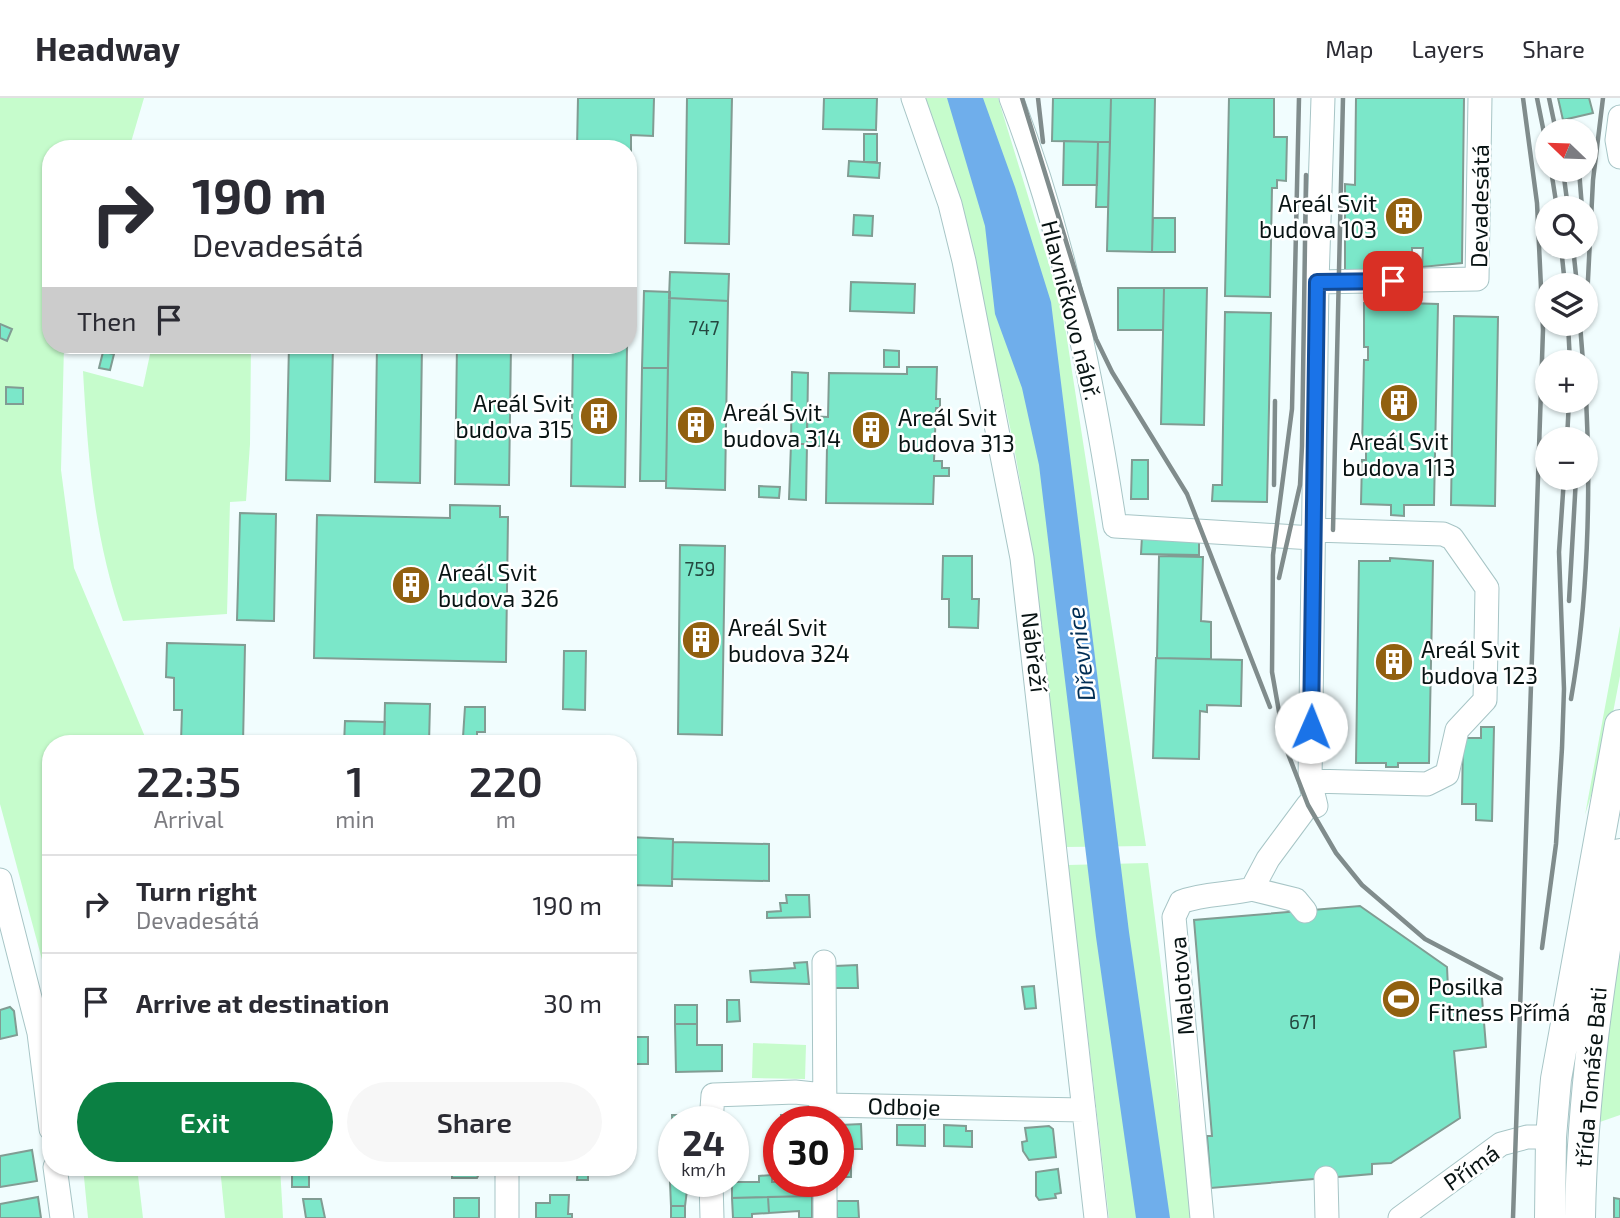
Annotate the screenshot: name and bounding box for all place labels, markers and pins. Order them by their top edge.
place label: Areál Svit budova 103 [1259,189,1377,243]
building icon: Areál Svit budova 103 [1383,195,1425,237]
pin [1363,251,1423,311]
building icon: Areál Svit budova 113 [1378,382,1420,424]
place label: Areál Svit budova 315 [456,389,572,443]
building icon: Areál Svit budova 315 [578,395,620,437]
place label: Areál Svit budova 314 [723,398,841,452]
place label: Areál Svit budova 313 [898,403,1015,457]
building icon: Areál Svit budova 314 [675,404,717,446]
building icon: Areál Svit budova 313 [850,409,892,451]
place label: Areál Svit budova 113 [1342,427,1456,481]
place label: Areál Svit budova 326 [438,558,559,612]
building icon: Areál Svit budova 326 [390,564,432,606]
place label: Areál Svit budova 324 [728,613,850,667]
building icon: Areál Svit budova 324 [680,619,722,661]
place label: Areál Svit budova 123 [1421,635,1538,689]
building icon: Areál Svit budova 123 [1373,641,1415,683]
place label: Posilka Fitness Přímá [1428,972,1570,1026]
sports icon: Posilka Fitness Přímá [1380,978,1422,1020]

